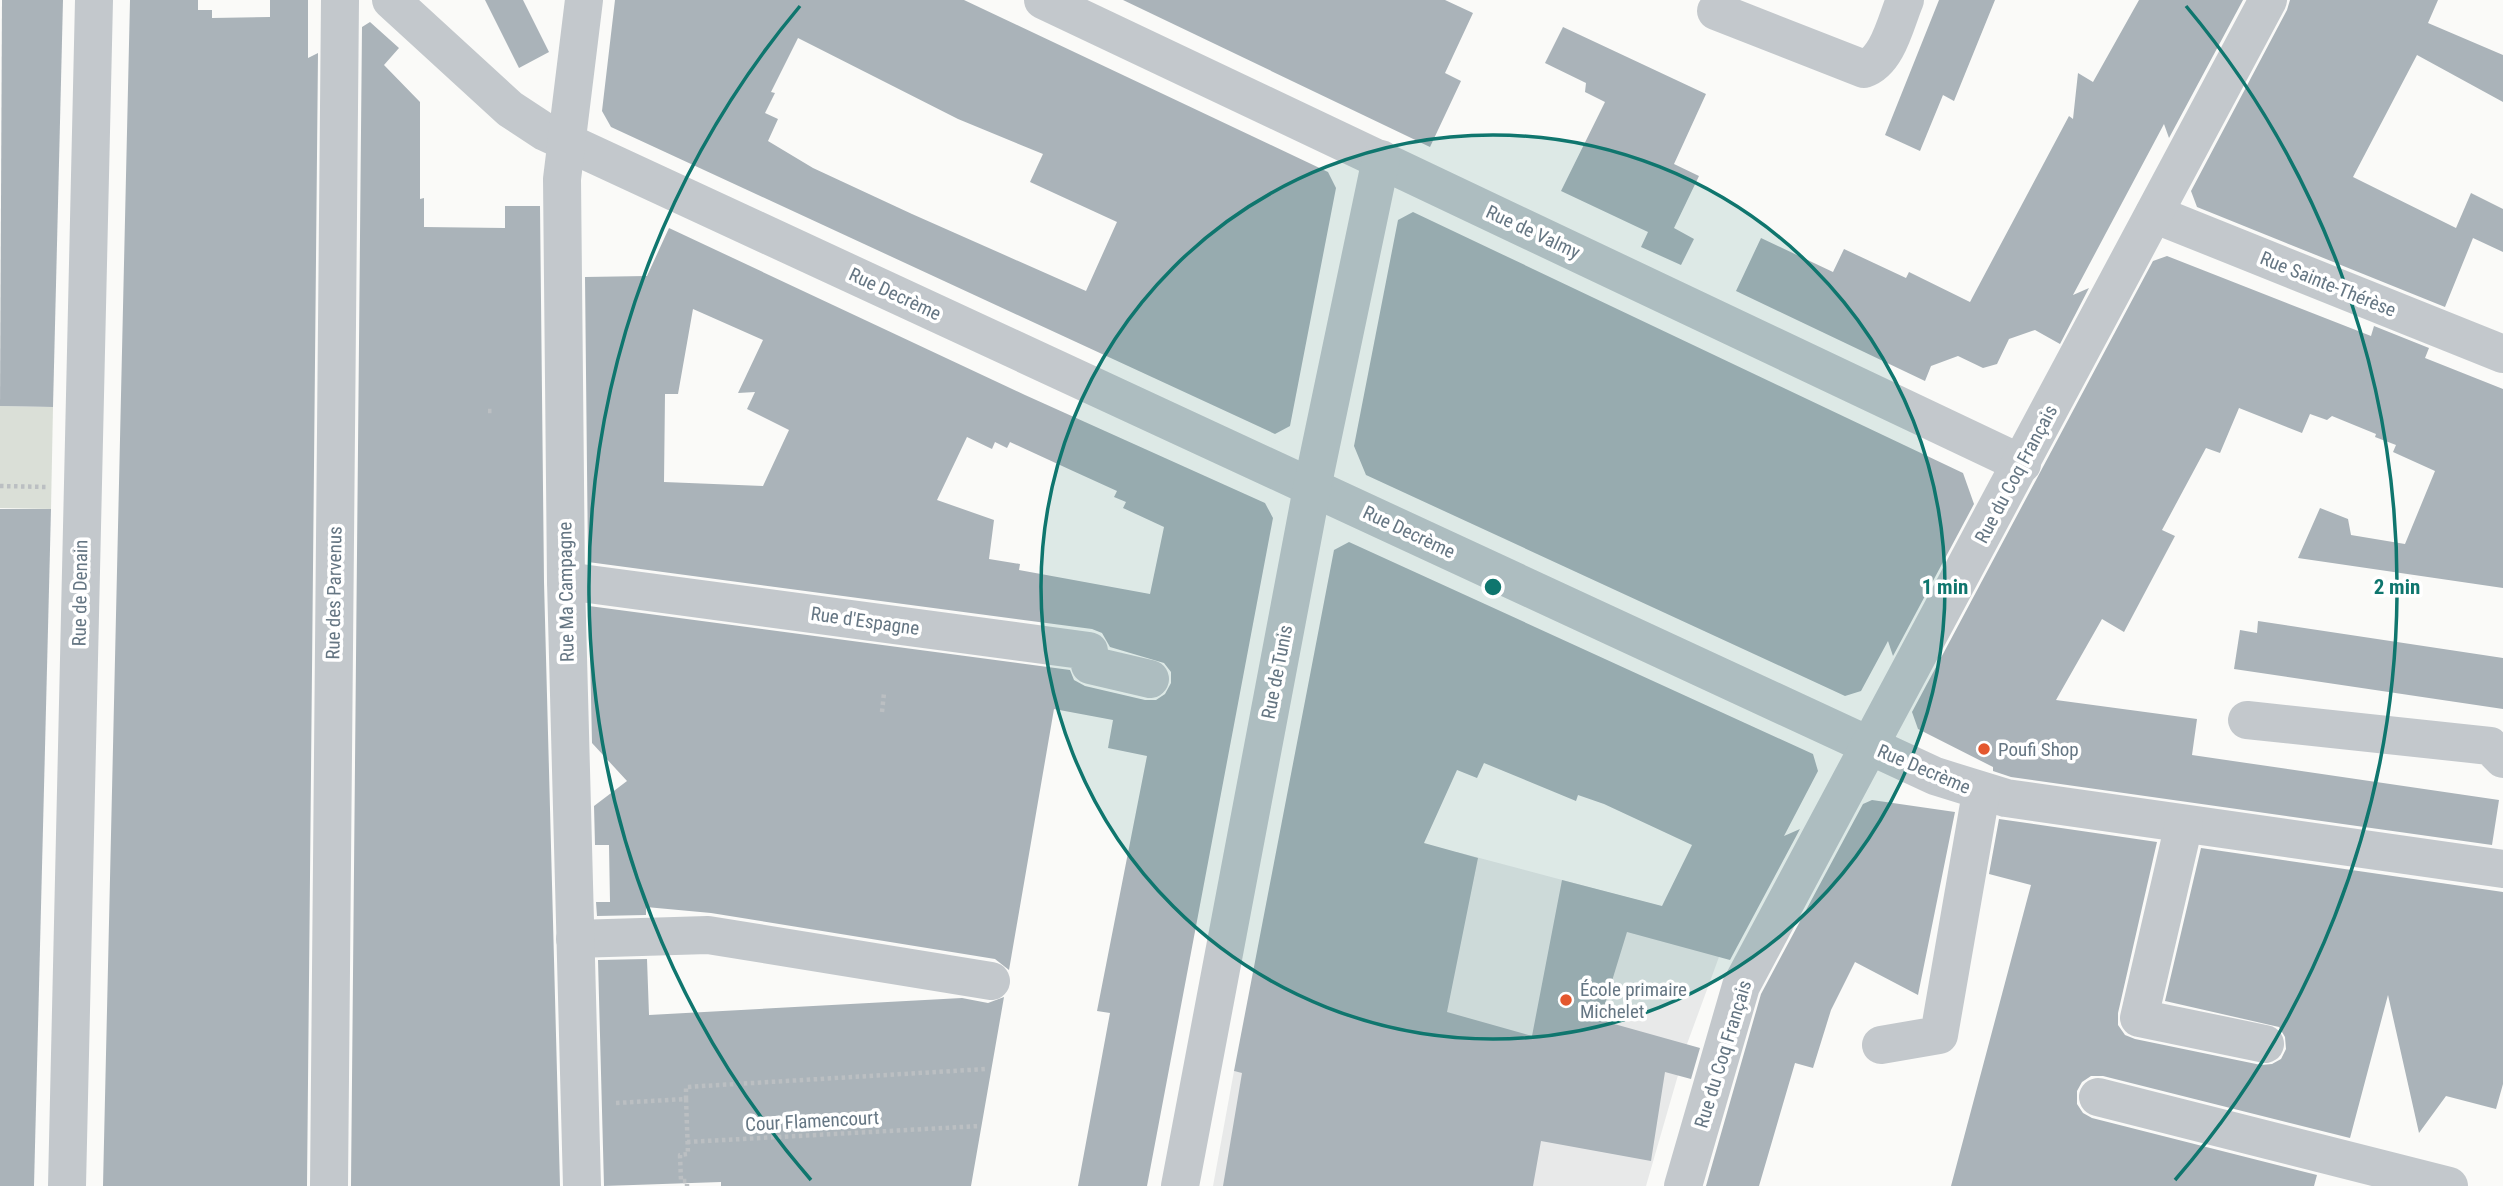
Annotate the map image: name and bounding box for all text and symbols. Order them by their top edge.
street label: Rue de Valmy [1482,200,1584,264]
street label: Rue Sainte-Thérèse [2257,246,2399,322]
street label: Rue Decrème [845,263,945,325]
street label: Rue du Coq Français [1970,401,2062,547]
street label: Rue Decrème [1359,501,1459,563]
street label: Rue Ma Campagne [553,521,579,662]
street label: Rue des Parvenus [321,526,347,660]
street label: Rue de Denain [68,539,92,647]
centre of rings [1481,575,1505,599]
text: 1 min [1922,575,1968,599]
text: 2 min [2374,575,2420,599]
street label: Rue d'Espagne [809,602,921,640]
street label: Rue de Tunis [1257,623,1297,721]
place label: Poufi Shop [1998,738,2079,761]
street label: Rue Decrème [1874,739,1974,799]
marker: Poufi Shop [1976,741,1992,757]
street label: Rue du Coq Français [1690,977,1756,1131]
place label: École primaire Michelet [1580,978,1687,1023]
marker: École primaire Michelet [1558,992,1574,1008]
street label: Cour Flamencourt [744,1106,880,1136]

